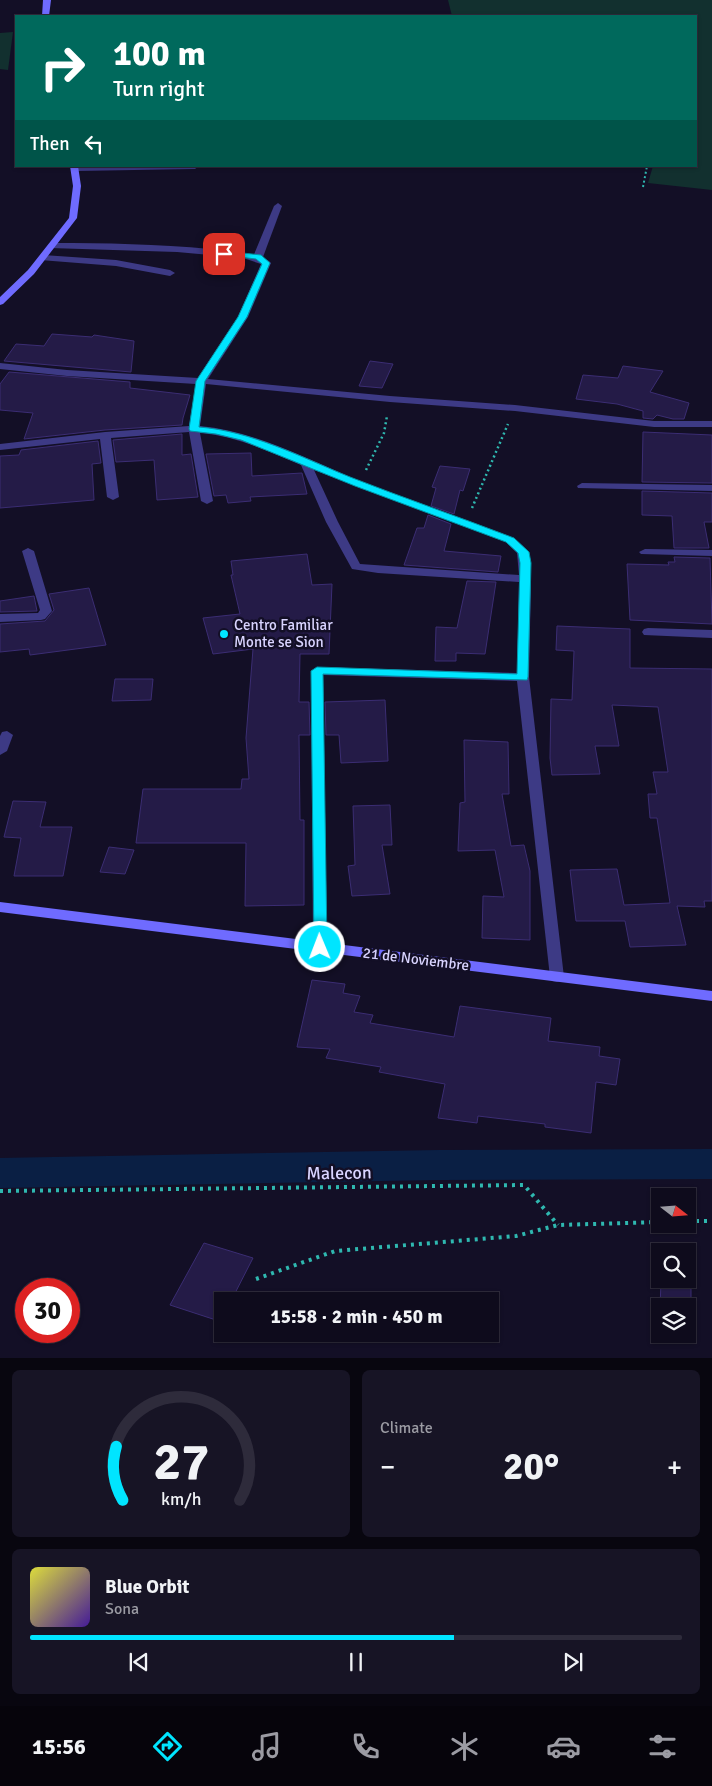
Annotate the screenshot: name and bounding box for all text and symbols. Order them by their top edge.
text: 100 m [113,32,206,75]
icon: right [30,35,95,100]
text: Turn right [113,75,205,102]
icon: left [80,130,108,158]
text: Then [30,132,70,156]
pin [203,233,245,275]
icon: arrive [210,240,238,268]
place label: Centro Familiar Monte se Sion [234,616,333,651]
marker: Centro Familiar Monte se Sion [218,628,230,640]
position arrow [293,920,345,972]
street label: 21 de Noviembre [362,944,470,974]
street label: Malecon [306,1161,372,1185]
north arrow [651,1188,696,1232]
map controls [651,1188,696,1343]
button: search [651,1243,696,1288]
speed limit sign: 30 [15,1278,80,1343]
button: layers [651,1298,696,1343]
text: 15:58 · 2 min · 450 m [270,1305,443,1329]
text: Climate [380,1418,433,1438]
text: 27 [153,1430,209,1494]
text: 20° [503,1443,559,1490]
text: − [380,1450,395,1484]
text: + [667,1450,682,1484]
text: km/h [161,1488,201,1510]
text: Blue Orbit [105,1575,189,1599]
text: Sona [105,1599,139,1619]
icon: previous [125,1648,153,1676]
icon: pause [342,1648,370,1676]
icon: next [559,1648,587,1676]
icon: directions [150,1729,185,1764]
icon: music [249,1729,284,1764]
icon: phone [348,1729,383,1764]
icon: climate [447,1729,482,1764]
icon: car [546,1729,581,1764]
icon: filters [645,1729,680,1764]
text: 15:56 [32,1733,86,1760]

